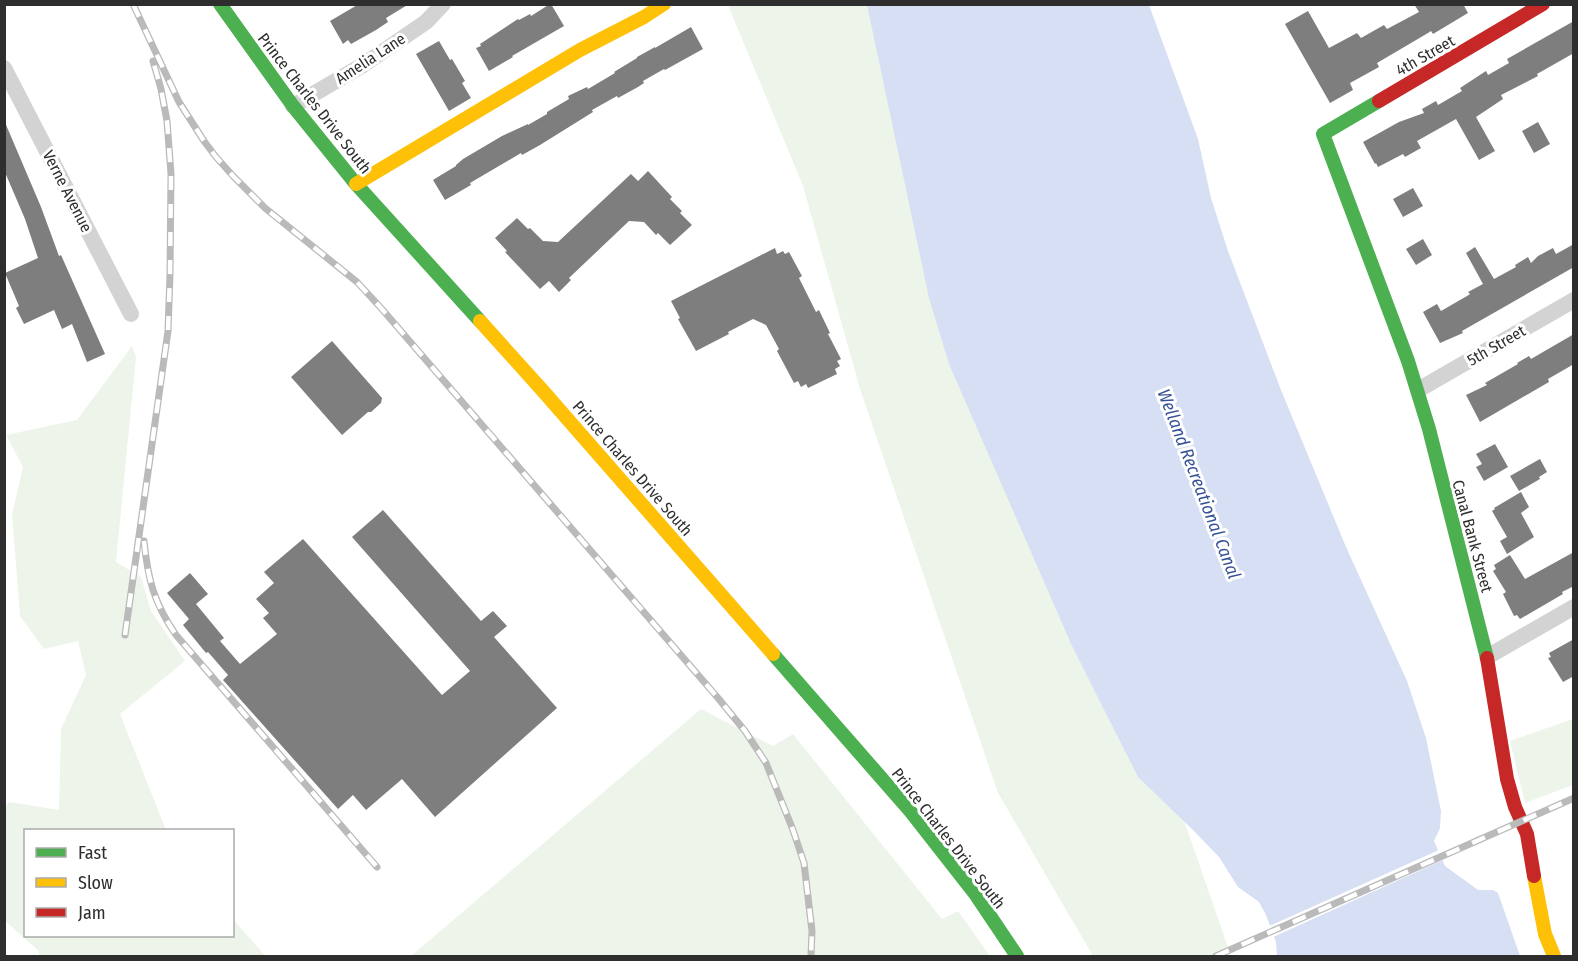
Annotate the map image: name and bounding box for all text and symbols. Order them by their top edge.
street label: Prince Charles Drive South [254,29,375,177]
street label: Amelia Lane [332,29,409,88]
street label: 4th Street [1393,31,1459,80]
street label: Verne Avenue [39,147,96,235]
street label: 5th Street [1464,321,1529,370]
water label: Welland Recreational Canal [1153,386,1245,582]
street label: Prince Charles Drive South [569,397,696,540]
street label: Canal Bank Street [1448,478,1497,595]
street label: Prince Charles Drive South [888,764,1009,912]
legend [24,829,234,937]
text: Fast [78,842,107,864]
text: Slow [78,872,113,894]
text: Jam [78,902,106,924]

